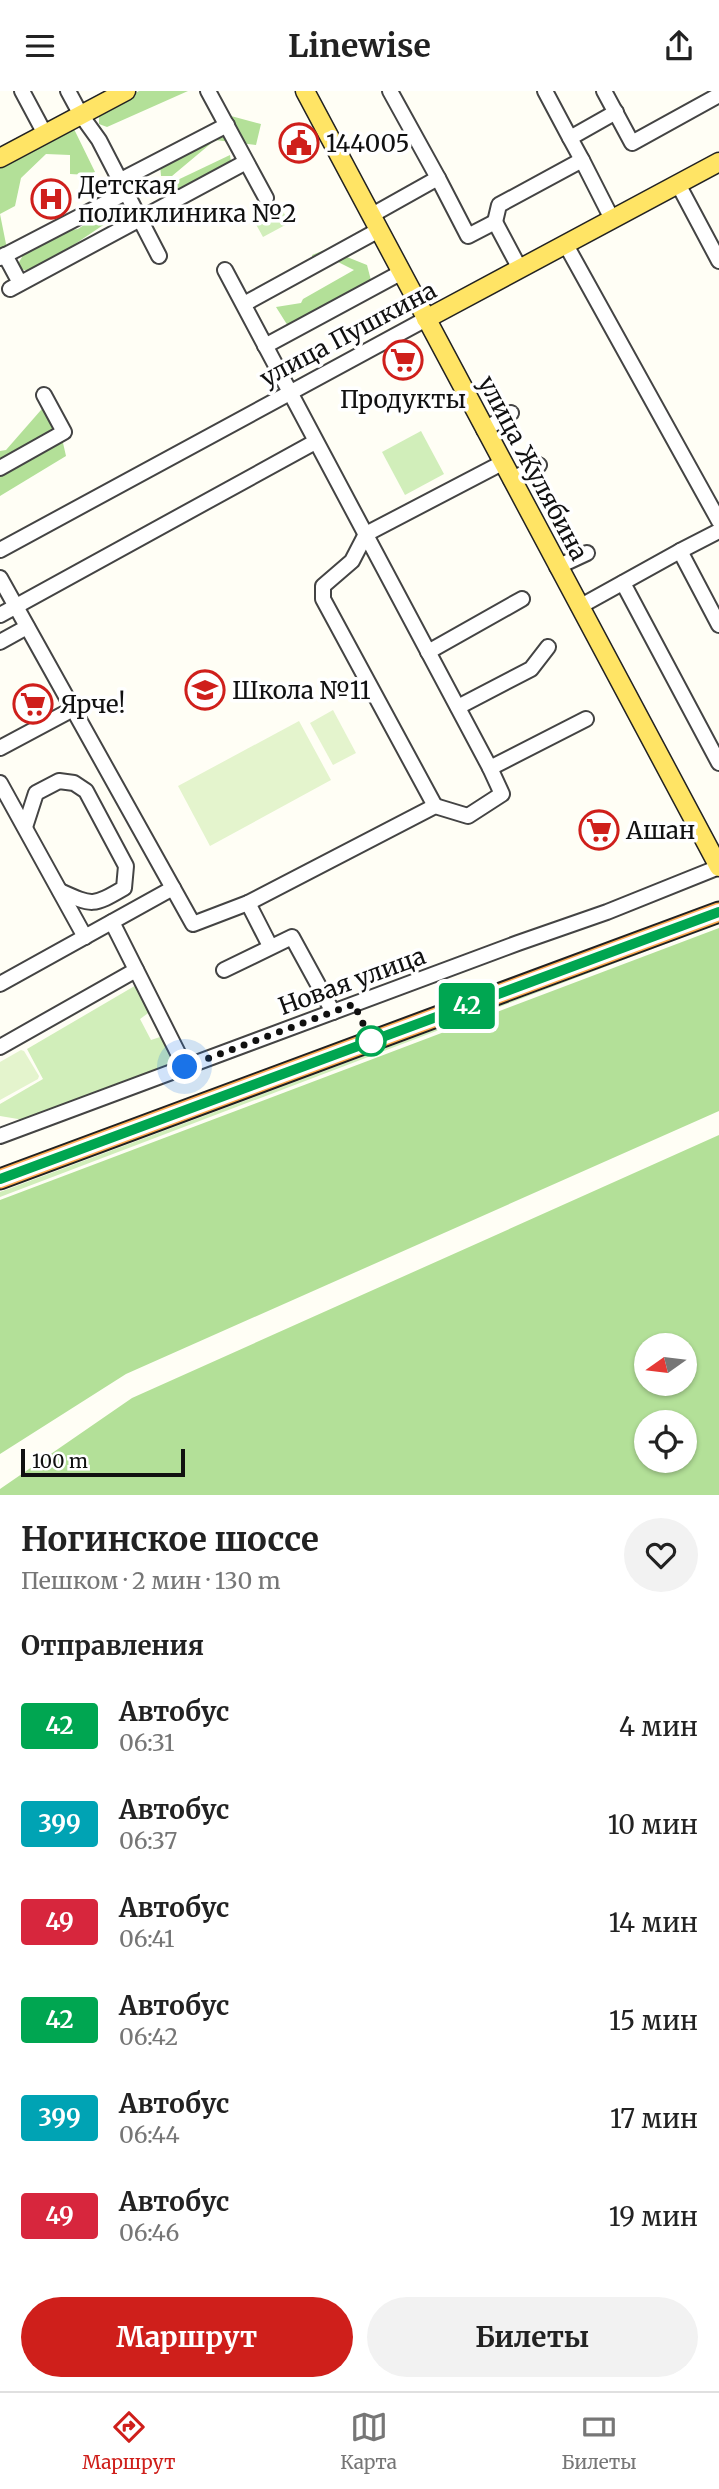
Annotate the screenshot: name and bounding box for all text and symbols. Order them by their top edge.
text: Linewise [288,26,431,66]
icon: menu [21,27,59,65]
icon: share [660,27,698,65]
public building icon: 144005 [278,122,320,164]
place label: 144005 [326,128,409,159]
place label: Детская поликлиника №2 [78,170,297,229]
hospital icon: Детская поликлиника №2 [30,178,72,220]
street label: улица Пушкина [254,274,442,394]
supermarket icon: Продукты [382,339,424,381]
street label: улица Жулябина [471,370,595,566]
place label: Продукты [340,384,466,415]
school or university icon: Школа №11 [184,669,226,711]
place label: Школа №11 [232,675,371,706]
supermarket icon: Ярче! [12,683,54,725]
place label: Ярче! [60,689,125,720]
supermarket icon: Ашан [578,809,620,851]
place label: Ашан [625,815,695,846]
street label: Новая улица [274,940,430,1022]
line badge: 42 [435,983,498,1029]
text: 42 [453,990,481,1021]
unlabelled marker [356,1026,386,1056]
your location [167,1049,202,1084]
north arrow [634,1333,696,1397]
map controls [634,1333,697,1473]
button: locate [634,1410,697,1473]
scale bar [21,1446,186,1478]
text: 100 m [32,1449,88,1473]
button: heart [624,1518,698,1592]
text: Ногинское шоссе [21,1519,319,1560]
text: Пешком · 2 мин · 130 m [21,1566,281,1595]
text: Отправления [21,1629,204,1662]
text: Автобус [119,1695,229,1728]
text: 42 [45,1710,74,1741]
text: 4 мин [619,1710,698,1743]
text: 06:31 [119,1728,174,1757]
text: Автобус [119,1793,229,1826]
text: 399 [38,1808,81,1839]
text: 10 мин [608,1808,698,1841]
text: 06:37 [119,1826,177,1855]
text: Автобус [119,1891,229,1924]
text: 49 [45,1906,74,1937]
text: 14 мин [609,1906,698,1939]
text: 06:41 [119,1924,174,1953]
text: Автобус [119,1989,229,2022]
text: 42 [45,2004,74,2035]
text: 15 мин [609,2004,698,2037]
text: 06:42 [119,2022,178,2051]
text: Автобус [119,2087,229,2120]
text: 399 [38,2102,81,2133]
text: 17 мин [610,2102,698,2135]
text: 06:44 [119,2120,180,2149]
text: Автобус [119,2185,229,2218]
text: 49 [45,2200,74,2231]
text: 19 мин [609,2200,698,2233]
text: 06:46 [119,2218,179,2247]
button: Маршрут [21,2297,353,2377]
button: Билеты [367,2297,698,2377]
tab: Маршрут [82,2408,176,2474]
tab: Карта [340,2408,397,2474]
tab: Билеты [562,2408,637,2474]

